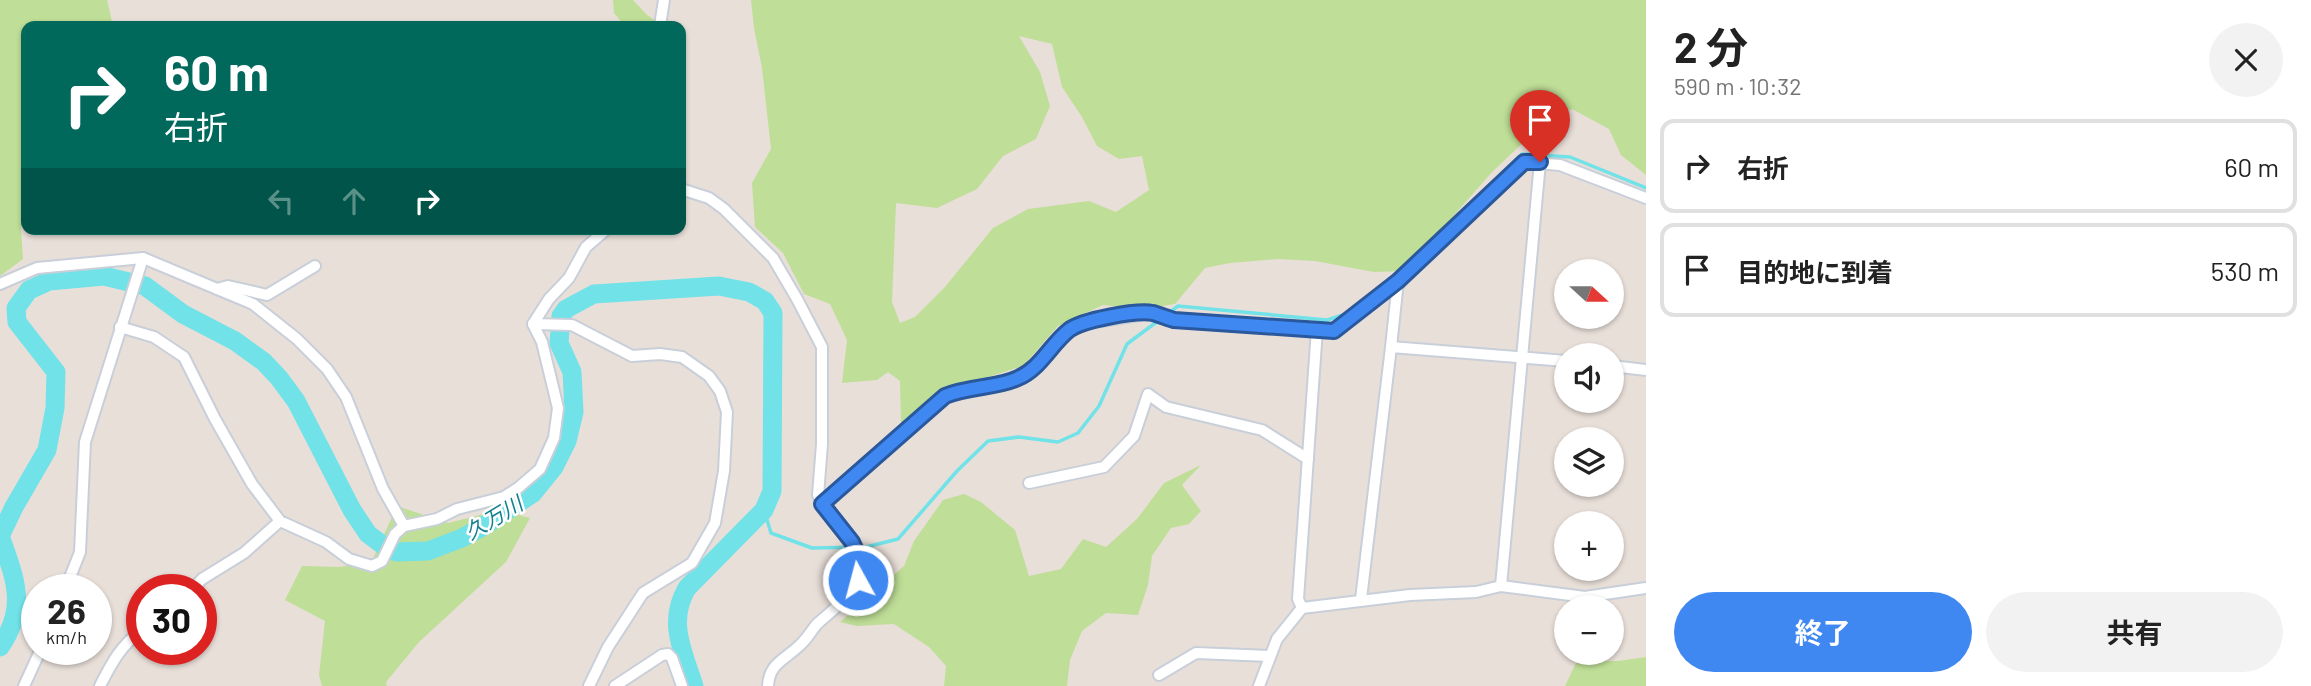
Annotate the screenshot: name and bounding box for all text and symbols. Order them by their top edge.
text: 2 分 [1674,21,1748,71]
button: close [2209,23,2283,97]
text: 60 m [164,42,269,101]
icon: right [49,49,140,140]
text: 590 m · 10:32 [1674,72,1801,100]
pin [1510,90,1570,162]
icon: arrive [1521,101,1559,139]
text: 右折 [164,107,228,145]
icon: right [1678,147,1716,185]
text: 60 m [2224,151,2279,182]
text: 右折 [1737,152,1789,183]
icon: left [262,182,300,220]
icon: ahead [335,182,373,220]
icon: right [408,182,446,220]
icon: arrive [1678,251,1716,289]
text: 530 m [2211,255,2279,286]
text: 目的地に到着 [1737,256,1893,287]
north arrow [1554,259,1624,329]
map controls [1554,259,1624,665]
button: sound [1554,343,1624,413]
button: layers [1554,427,1624,497]
water label: 久万川 [460,489,528,544]
button: + [1554,511,1624,581]
position arrow [821,543,895,617]
speed limit sign: 30 [126,574,217,665]
text: 26 [47,589,86,631]
button: 終了 [1674,592,1972,672]
button: 共有 [1986,592,2283,672]
button: − [1554,595,1624,665]
text: km/h [46,626,87,648]

